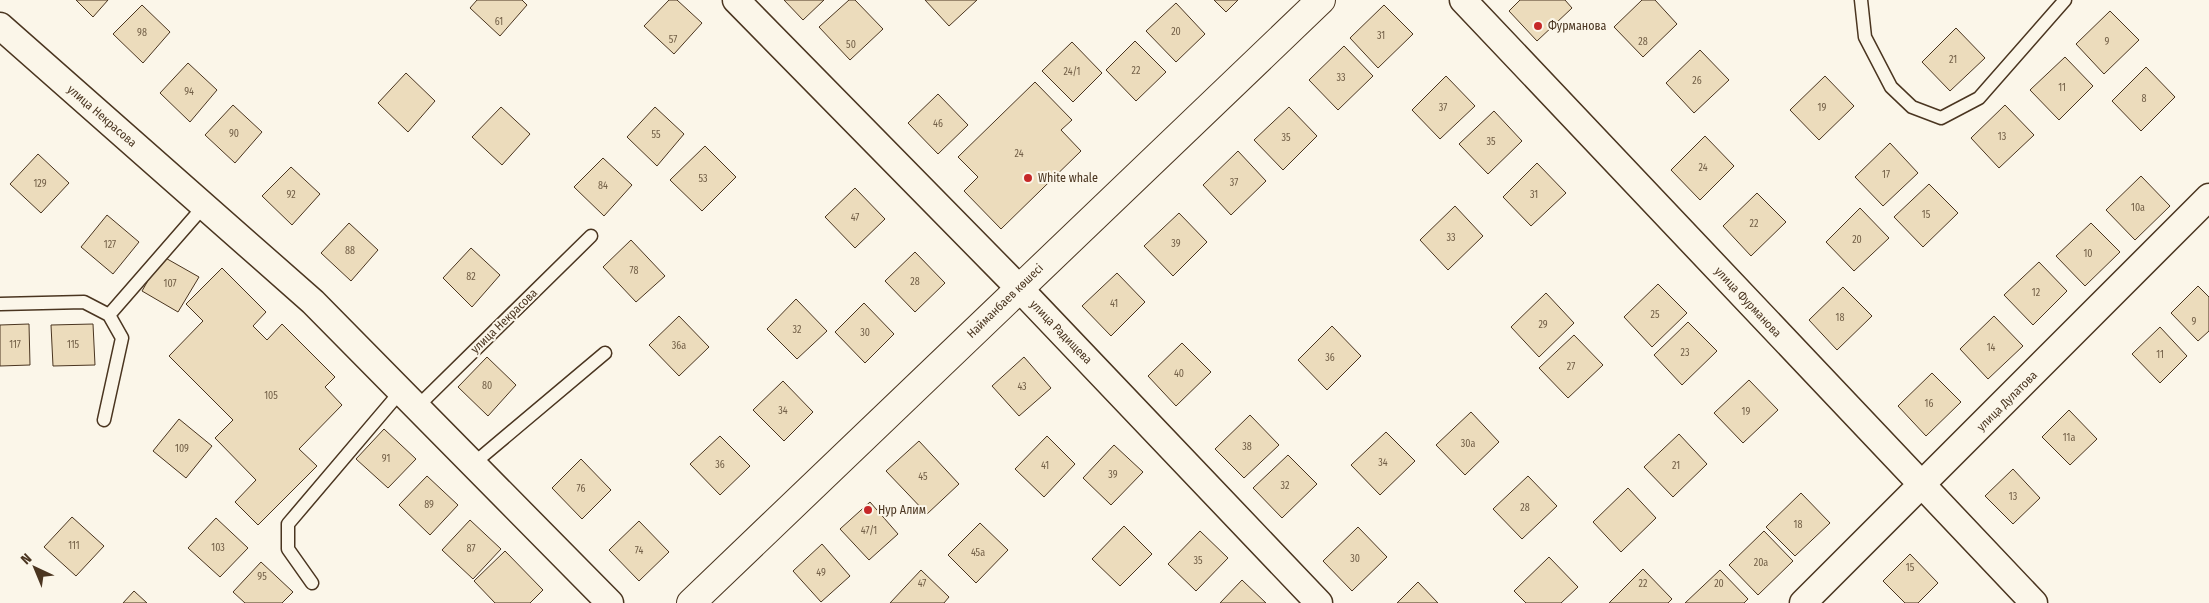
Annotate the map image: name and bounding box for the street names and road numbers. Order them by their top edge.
street label: улица Некрасова [65,82,139,150]
street label: Найманбаев көшесі [964,261,1046,341]
street label: улица Фурманова [1712,264,1784,340]
street label: улица Некрасова [468,286,540,356]
street label: улица Радищева [1027,297,1095,367]
street label: улица Дулатова [1974,368,2040,434]

